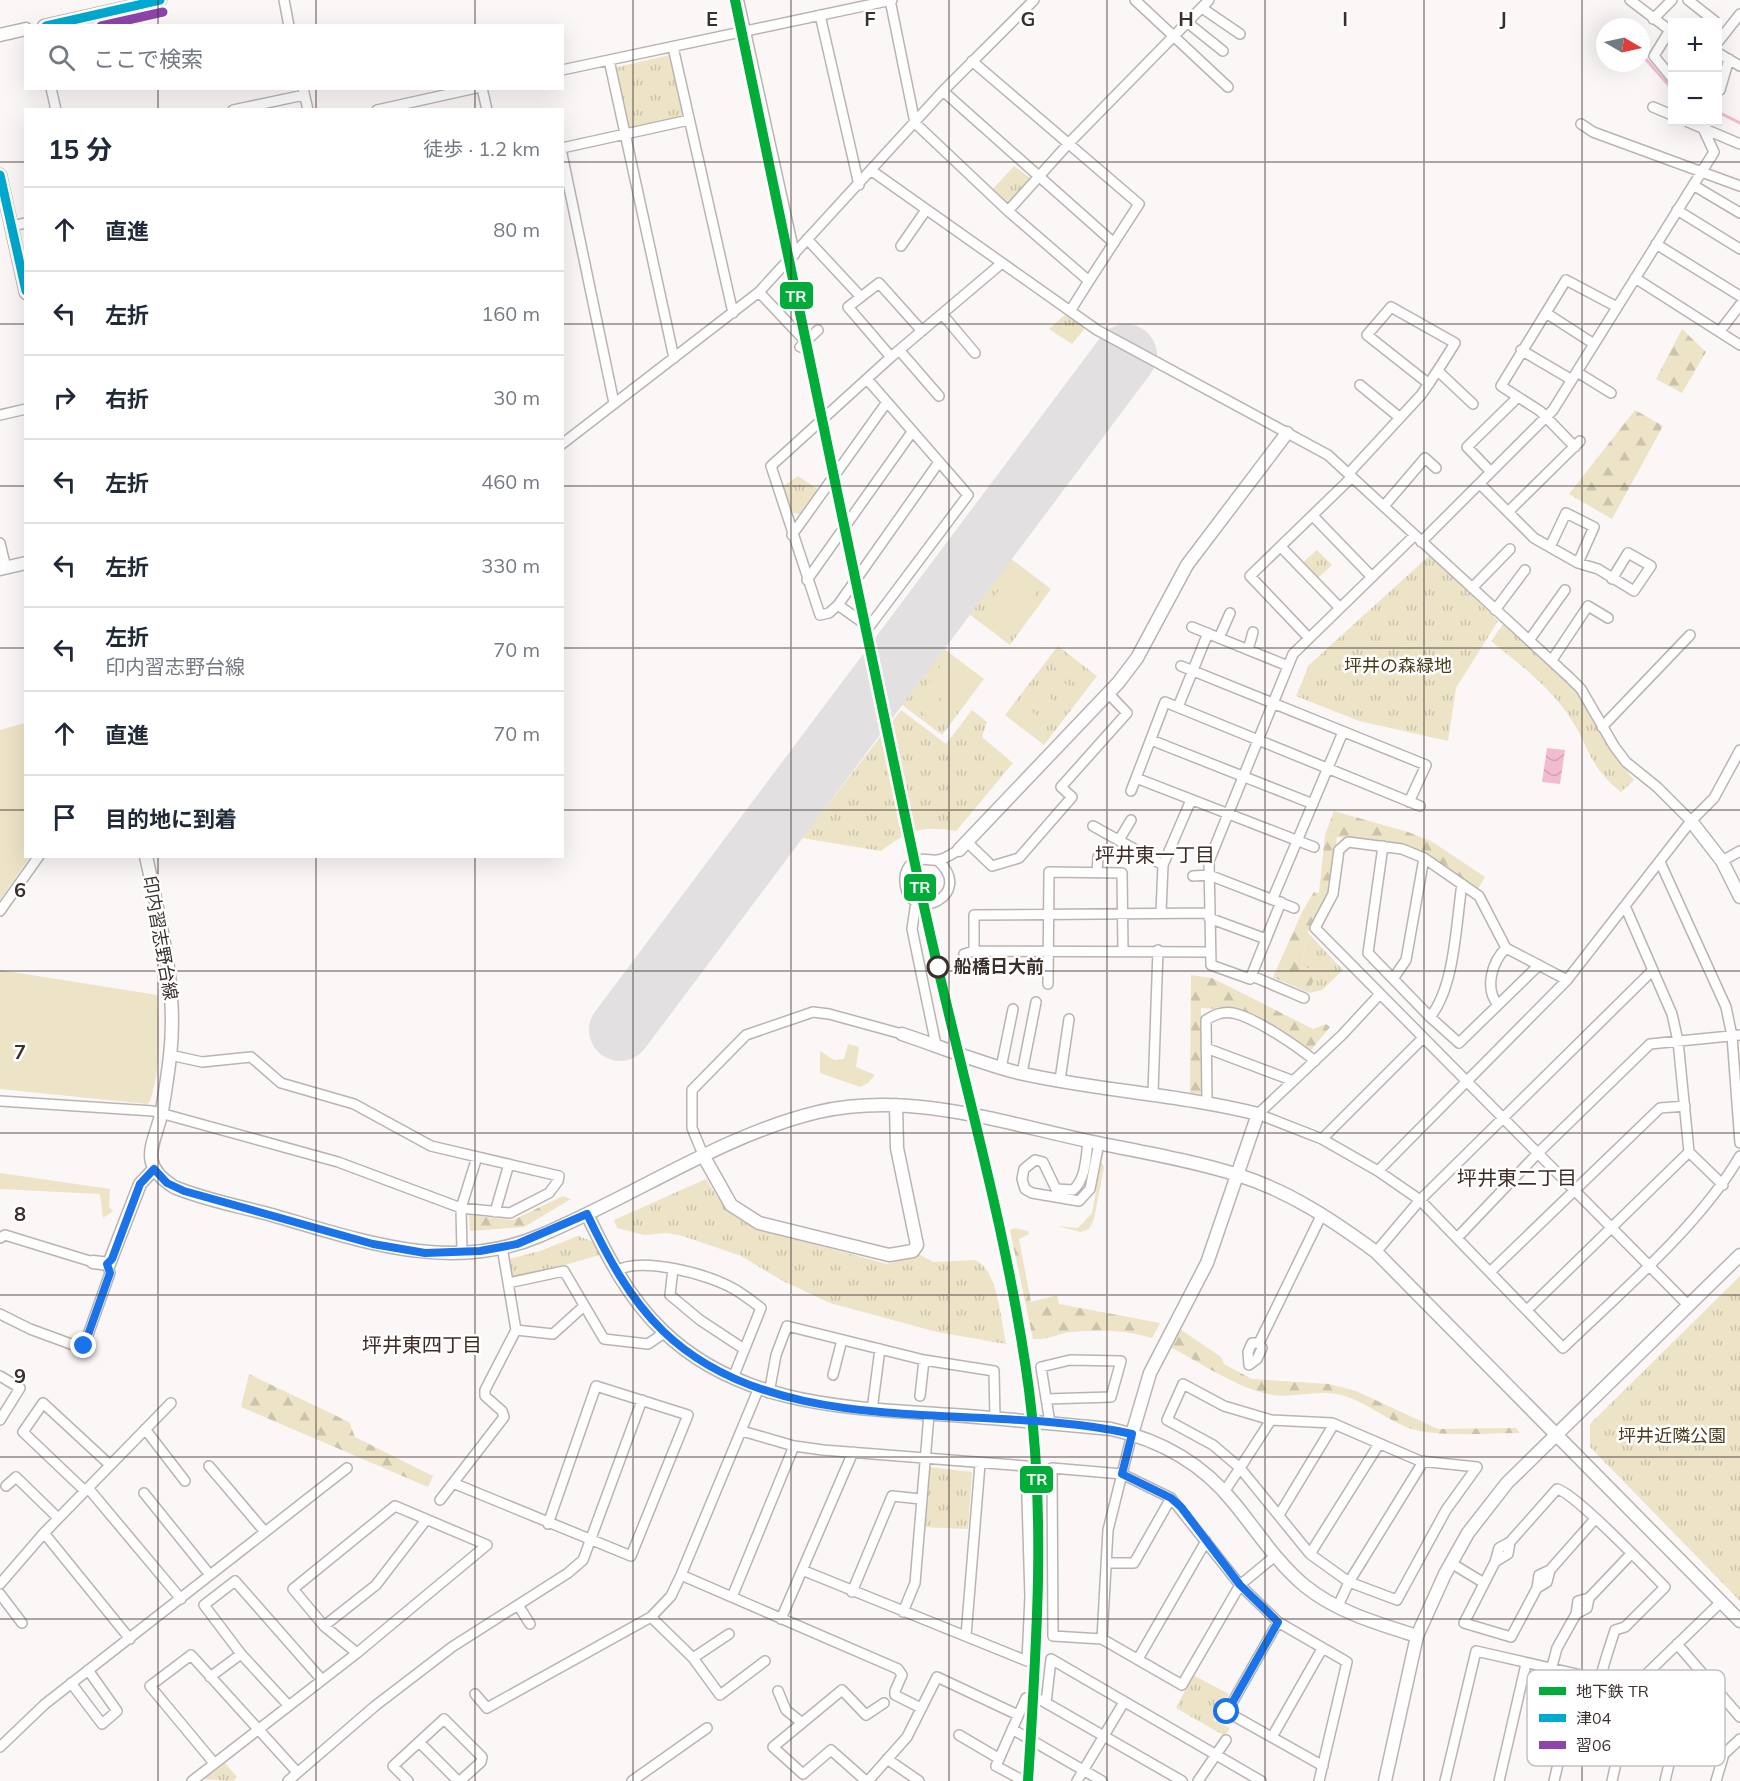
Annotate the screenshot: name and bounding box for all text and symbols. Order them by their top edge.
text: E [706,6,718,31]
text: F [864,6,876,31]
text: G [1021,6,1035,31]
text: H [1178,6,1194,31]
text: I [1342,6,1348,31]
text: J [1499,6,1507,31]
north arrow [1596,18,1650,72]
map controls [1668,18,1722,126]
button: + [1668,18,1722,72]
search box [24,24,564,90]
icon: search [45,41,78,74]
text: ここで検索 [93,45,203,73]
button: − [1668,72,1722,126]
text: 15 分 [48,133,112,166]
text: 徒歩 · 1.2 km [423,136,540,161]
icon: ahead [48,213,81,246]
text: 直進 [105,217,149,245]
text: 80 m [493,217,540,242]
line badge: TR [779,281,814,310]
text: TR [785,286,807,306]
icon: left [48,297,81,330]
text: 左折 [105,301,149,329]
text: 160 m [481,301,540,326]
icon: right [48,381,81,414]
text: 右折 [105,385,149,413]
text: 30 m [493,385,540,410]
icon: left [48,465,81,498]
text: 左折 [105,469,149,497]
text: 460 m [481,469,540,494]
icon: left [48,549,81,582]
text: 左折 [105,553,149,581]
text: 330 m [481,553,540,578]
text: 左折 [105,623,149,651]
icon: left [48,633,81,666]
text: 70 m [493,637,540,662]
text: 印内習志野台線 [105,654,245,679]
park label: 坪井の森緑地 [1344,654,1452,677]
icon: ahead [48,717,81,750]
text: 直進 [105,721,149,749]
text: 70 m [493,721,540,746]
icon: arrive [48,801,81,834]
text: 目的地に到着 [105,805,237,833]
district label: 坪井東一丁目 [1095,842,1215,867]
line badge: TR [903,873,937,902]
street label: 印内習志野台線 [138,874,183,1002]
text: 6 [14,877,26,902]
text: TR [909,877,931,897]
place label: 船橋日大前 [954,955,1044,978]
marker: 船橋日大前 [927,956,949,978]
text: 7 [14,1039,26,1064]
district label: 坪井東二丁目 [1457,1165,1577,1190]
text: 8 [14,1201,26,1226]
route end [70,1332,96,1358]
district label: 坪井東四丁目 [362,1332,482,1357]
text: 9 [14,1363,26,1388]
park label: 坪井近隣公園 [1618,1424,1726,1447]
line badge: TR [1019,1465,1054,1494]
text: TR [1026,1469,1048,1489]
legend [1527,1670,1725,1766]
text: 地下鉄 TR [1576,1681,1649,1701]
route start [1213,1698,1239,1724]
text: 津04 [1576,1708,1612,1728]
text: 習06 [1576,1735,1611,1755]

